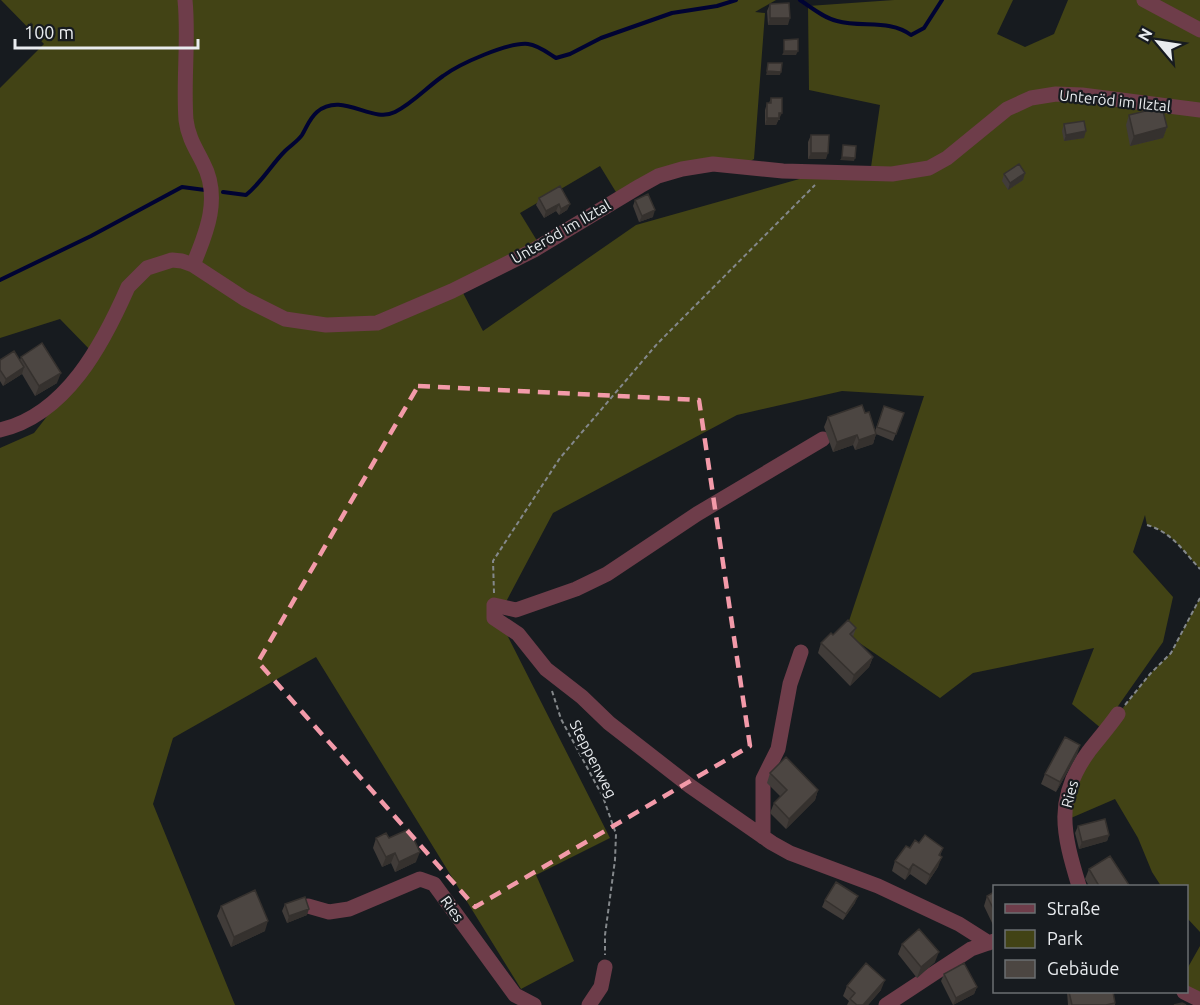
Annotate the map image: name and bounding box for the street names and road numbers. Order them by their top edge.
street label: Unteröd im Ilztal [1059,86,1172,115]
street label: Unteröd im Ilztal [508,196,613,267]
street label: Steppenweg [567,717,620,800]
street label: Ries [1058,778,1081,809]
street label: Ries [437,892,467,925]

